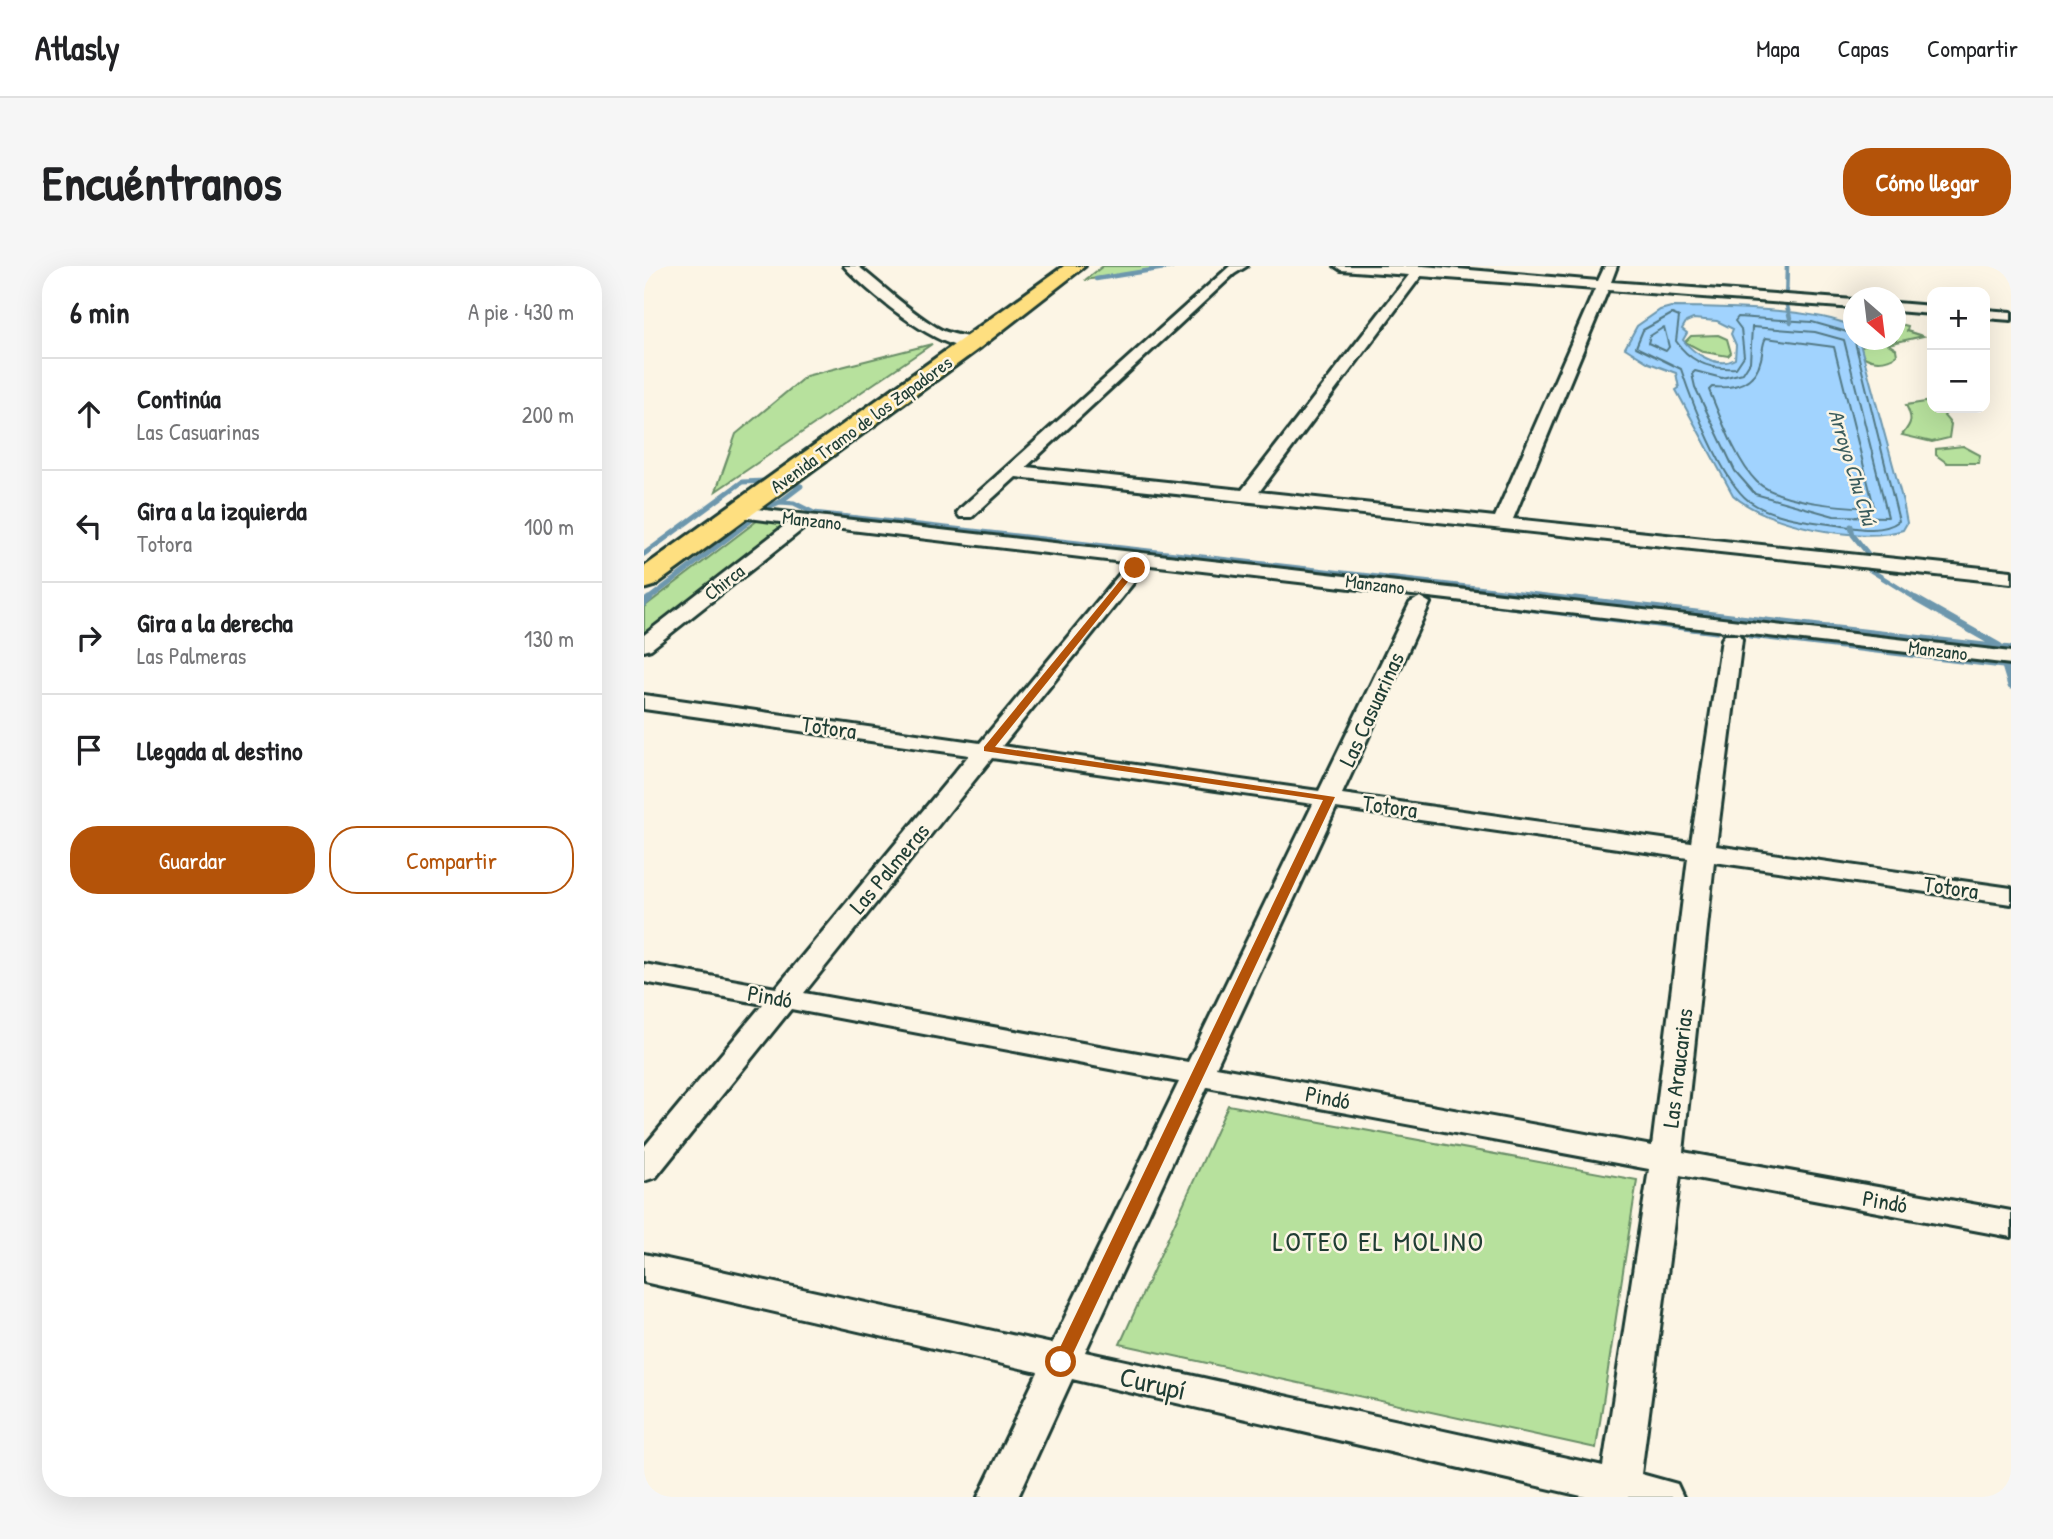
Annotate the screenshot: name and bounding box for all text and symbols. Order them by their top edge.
text: Atlasly [35,26,120,70]
text: Mapa [1756,32,1800,64]
text: Capas [1838,32,1889,64]
text: Compartir [1927,32,2018,64]
button: Cómo llegar [1843,148,2011,216]
text: Encuéntranos [42,149,282,215]
north arrow [1843,287,1906,350]
map controls [1927,287,1990,413]
button: + [1927,287,1990,350]
text: 6 min [70,292,130,332]
text: A pie · 430 m [468,296,574,327]
street label: Avenida Tramo de los Zapadores [765,349,957,499]
button: − [1927,350,1990,413]
text: Continúa [137,381,221,416]
icon: ahead [70,395,108,433]
text: 200 m [522,399,574,430]
water label: Arroyo Chu Chú [1822,406,1885,530]
text: Las Casuarinas [137,416,260,447]
text: Gira a la izquierda [137,493,307,528]
street label: Manzano [781,504,843,536]
icon: left [70,507,108,545]
text: 100 m [524,511,574,542]
text: Totora [137,528,192,559]
route end [1119,552,1150,583]
street label: Chirca [698,558,750,606]
street label: Manzano [1344,567,1406,601]
text: Gira a la derecha [137,605,293,640]
icon: right [70,619,108,657]
text: 130 m [524,623,574,654]
street label: Manzano [1907,633,1969,667]
text: Las Palmeras [137,640,246,671]
street label: Las Casuarinas [1331,647,1411,771]
street label: Totora [800,708,858,746]
icon: arrive [70,731,108,769]
text: Llegada al destino [137,733,303,768]
street label: Totora [1361,787,1419,825]
street label: Las Palmeras [842,816,936,920]
button: Guardar [70,826,315,894]
button: Compartir [329,826,574,894]
street label: Totora [1922,868,1980,906]
street label: Pindó [745,977,795,1015]
street label: Las Araucarias [1654,1007,1700,1129]
street label: Pindó [1303,1078,1353,1116]
street label: Pindó [1860,1182,1910,1220]
district label: LOTEO EL MOLINO [1273,1222,1485,1260]
route start [1045,1346,1076,1377]
street label: Curupí [1116,1357,1190,1409]

